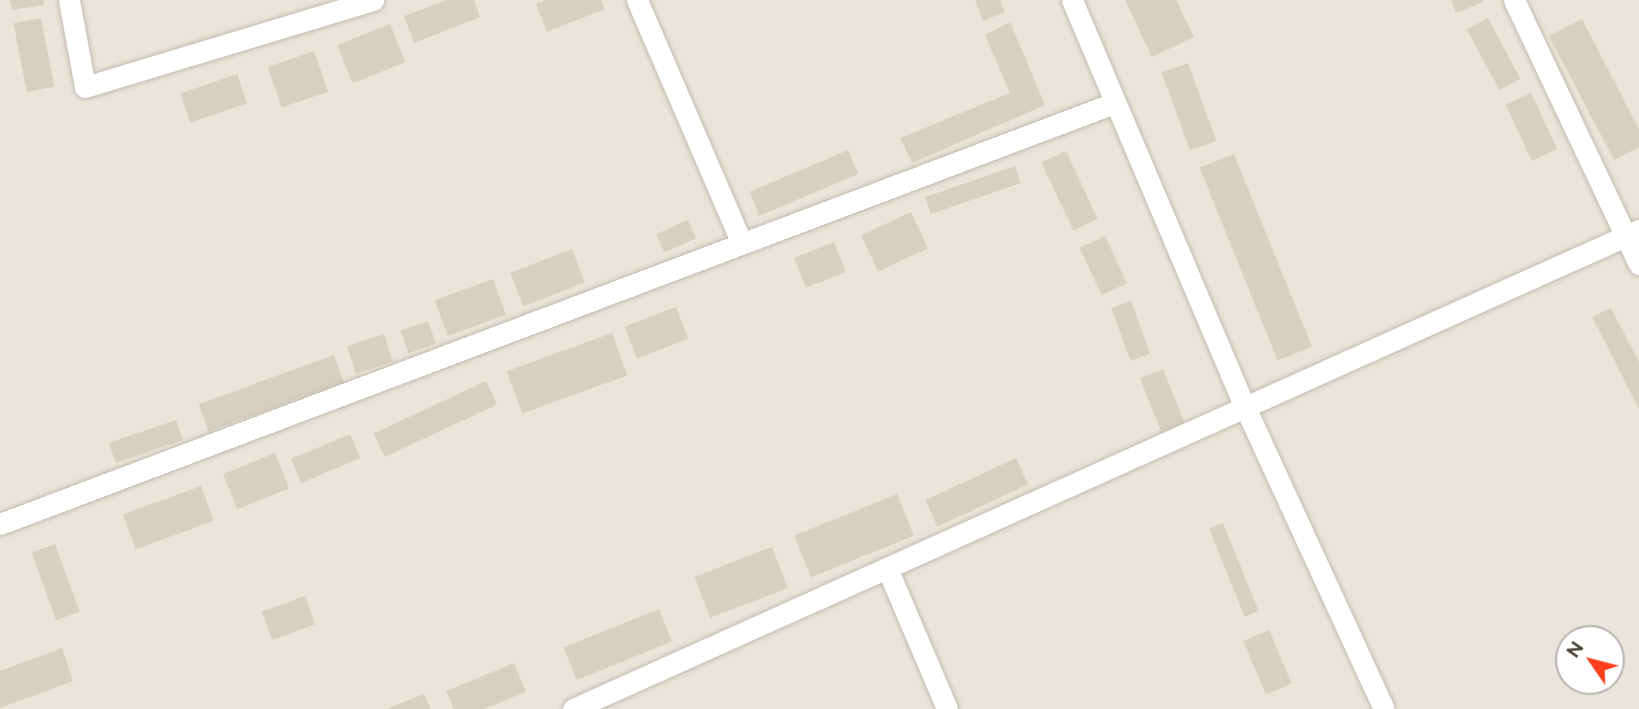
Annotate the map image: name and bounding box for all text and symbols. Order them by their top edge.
north arrow [1555,625,1625,695]
text: N [1561,637,1588,661]

